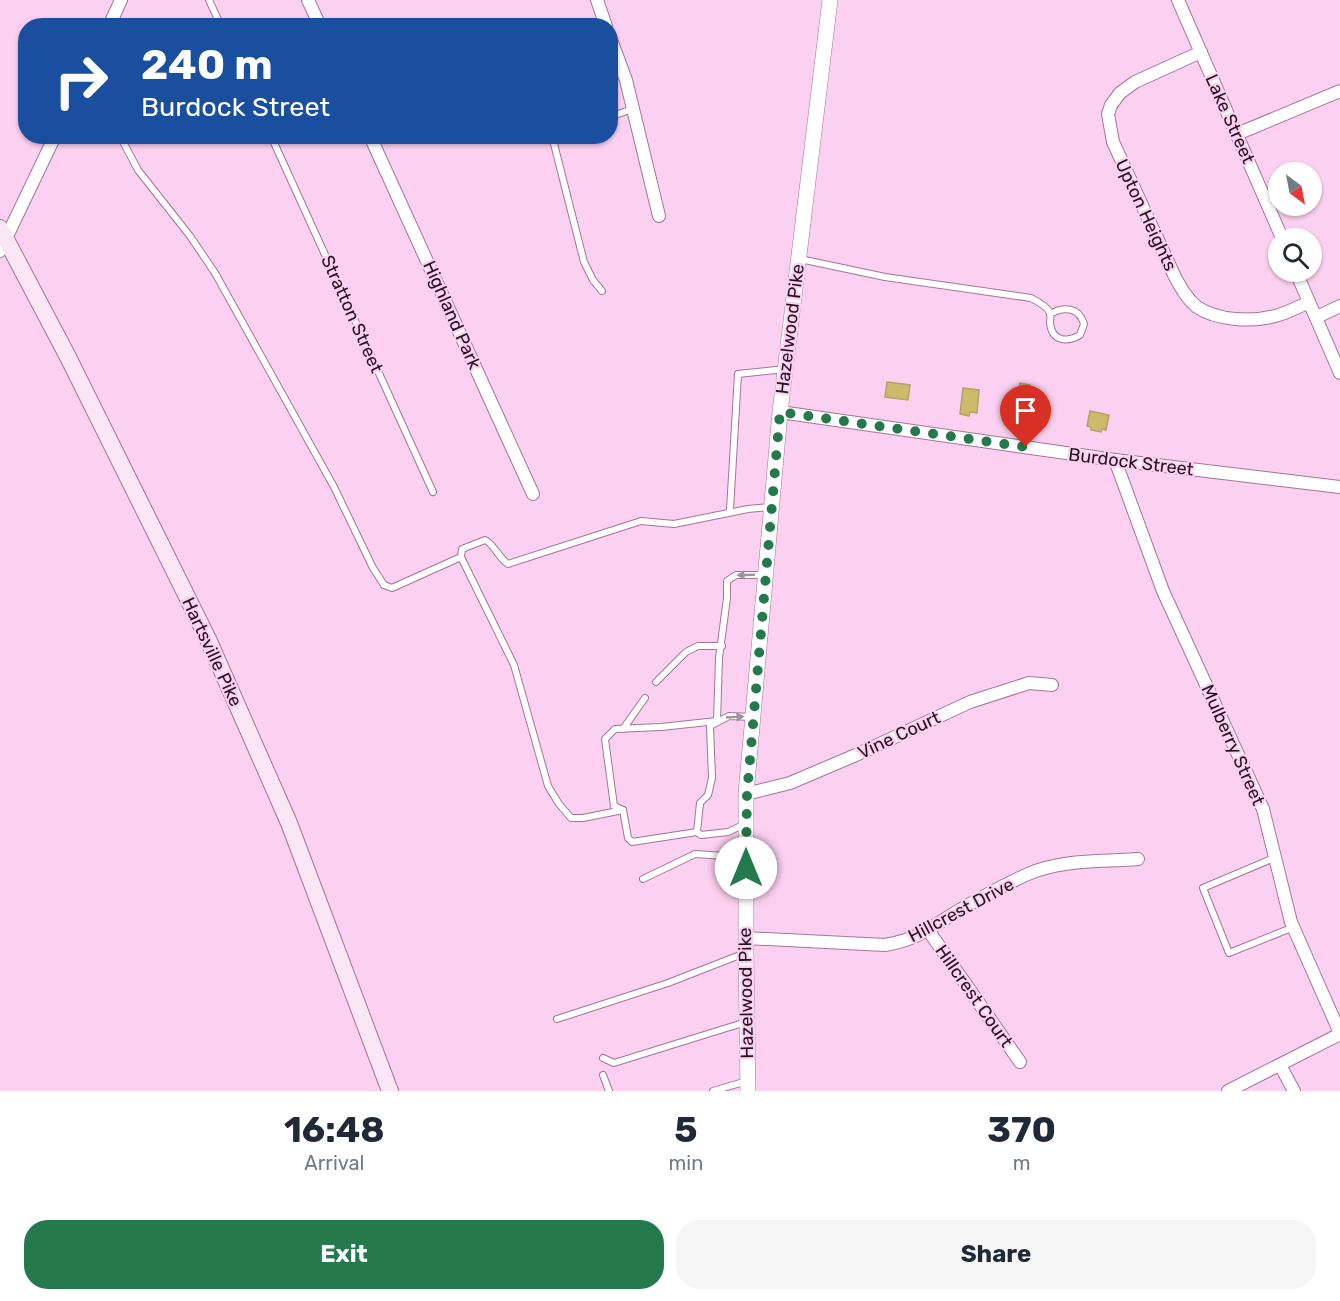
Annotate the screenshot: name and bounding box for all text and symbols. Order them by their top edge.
text: 240 m [141,40,273,90]
icon: right [42,42,120,120]
street label: Lake Street [1201,71,1259,167]
text: Burdock Street [141,91,330,123]
street label: Upton Heights [1110,156,1182,274]
north arrow [1268,162,1322,216]
map controls [1268,162,1322,282]
button: search [1268,228,1322,282]
street label: Stratton Street [316,252,388,376]
street label: Highland Park [418,257,486,373]
street label: Hazelwood Pike [771,263,809,395]
pin [1000,385,1051,447]
icon: arrive [1009,394,1042,427]
street label: Burdock Street [1067,443,1195,481]
one-way arrow [736,571,755,580]
street label: Hartsville Pike [177,594,247,710]
street label: Mulberry Street [1197,681,1269,809]
street label: Vine Court [854,706,944,764]
one-way arrow [726,713,745,722]
position arrow [714,836,778,900]
street label: Hillcrest Drive [904,873,1018,947]
street label: Hazelwood Pike [734,927,758,1059]
street label: Hillcrest Court [930,940,1018,1052]
text: 16:48 [284,1108,385,1151]
text: 5 [674,1108,698,1151]
text: 370 [987,1108,1056,1151]
text: Arrival [304,1151,364,1175]
text: min [669,1151,703,1175]
text: m [1013,1151,1031,1175]
button: Exit [24,1220,664,1289]
button: Share [676,1220,1316,1289]

